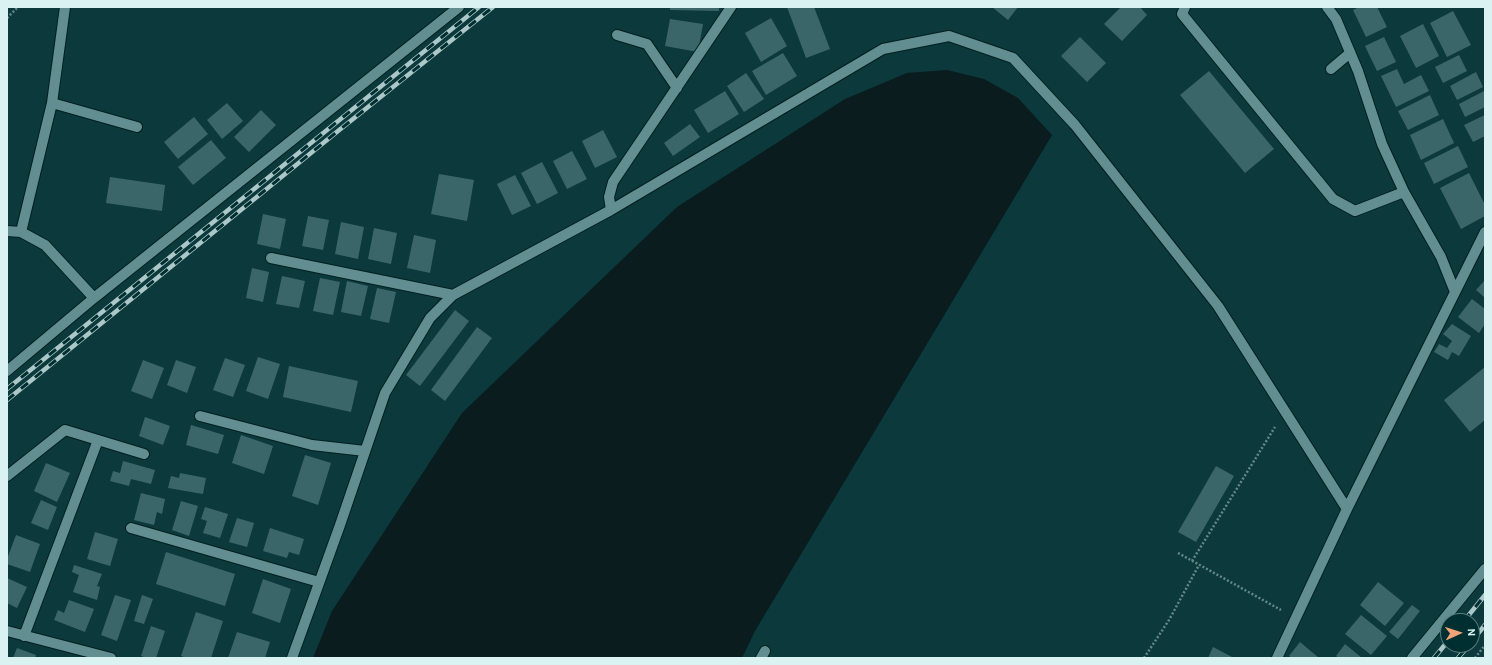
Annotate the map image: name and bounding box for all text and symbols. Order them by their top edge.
north arrow [1440,613,1480,653]
text: N [1466,628,1477,637]

